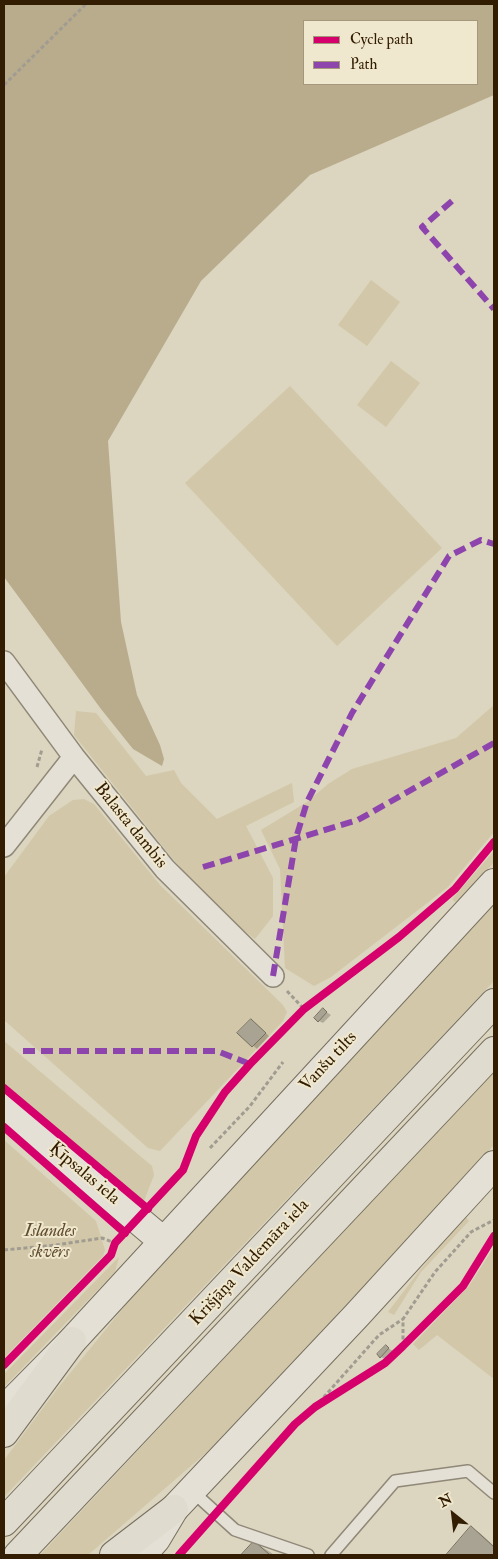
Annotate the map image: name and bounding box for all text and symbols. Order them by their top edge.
legend [303,20,478,85]
text: Cycle path [350,30,413,49]
text: Path [350,55,377,74]
street label: Balasta dambis [89,779,171,873]
street label: Vanšu tilts [296,1027,362,1097]
street label: Ķīpsalas iela [44,1138,124,1210]
street label: Krišjāņa Valdemāra iela [186,1195,314,1331]
park label: Islandes skvērs [24,1221,76,1264]
north arrow [428,1489,478,1539]
text: N [436,1490,455,1511]

